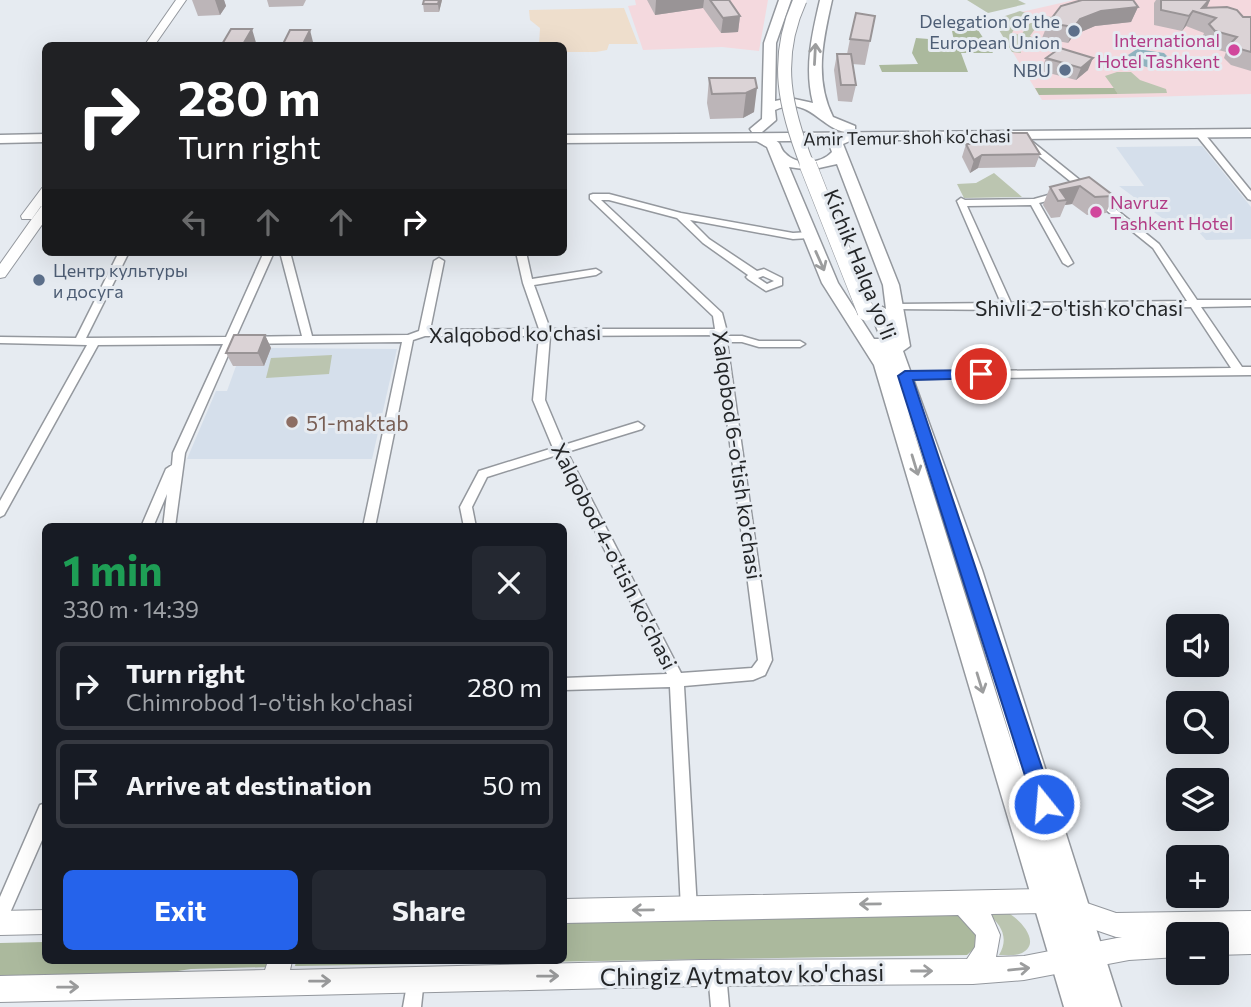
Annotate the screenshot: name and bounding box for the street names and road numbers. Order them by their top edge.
street label: Amir Temur shoh ko'chasi [803,124,1011,150]
street label: Kichik Halqa yo'li [819,185,903,343]
street label: Shivli 2-o'tish ko'chasi [975,295,1183,320]
street label: Xalqobod ko'chasi [429,319,601,347]
street label: Xalqobod 6-o'tish ko'chasi [708,329,768,581]
street label: Xalqobod 4-o'tish ko'chasi [547,439,683,673]
street label: Chingiz Aytmatov ko'chasi [599,957,885,991]

